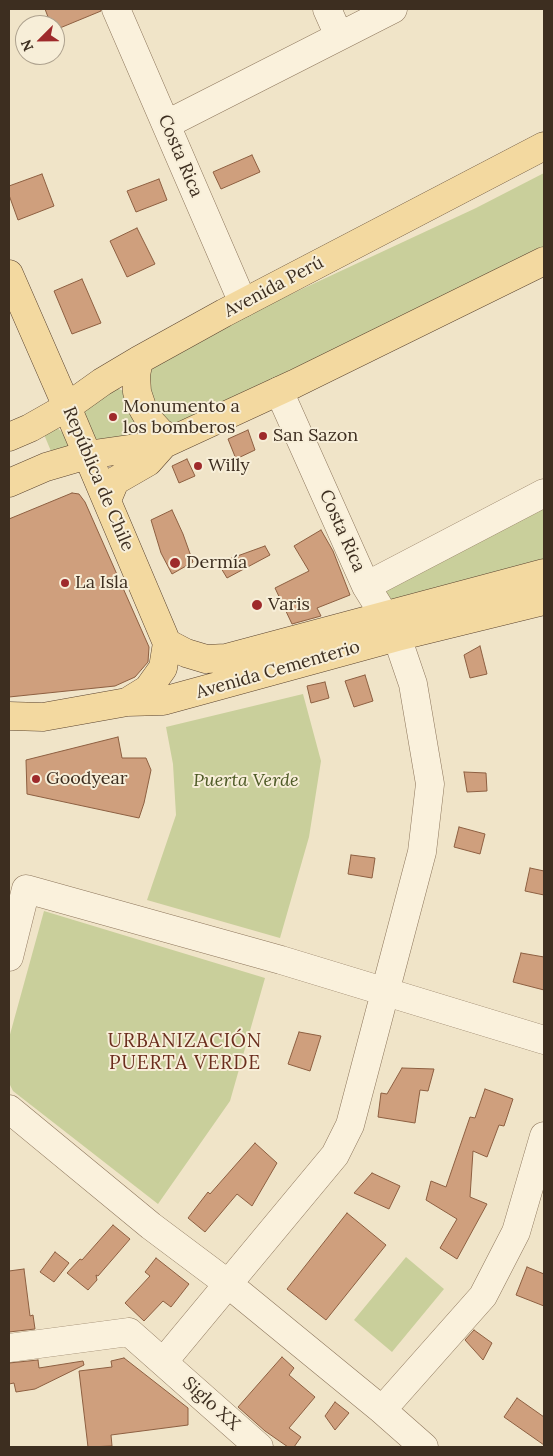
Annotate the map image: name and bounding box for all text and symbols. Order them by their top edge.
north arrow [15,15,65,65]
text: N [17,37,38,54]
street label: Costa Rica [153,111,207,201]
street label: Avenida Perú [221,252,327,322]
place label: Monumento a los bomberos [123,396,240,438]
street label: República de Chile [58,404,138,554]
marker: Monumento a los bomberos [107,411,119,423]
place label: San Sazon [273,425,358,447]
marker: San Sazon [257,430,269,442]
place label: Willy [208,455,250,477]
marker: Willy [192,460,204,472]
street label: Costa Rica [314,487,370,575]
place label: Dermía [186,552,247,574]
marker: Dermía [168,556,182,570]
place label: La Isla [75,572,128,594]
marker: La Isla [59,577,71,589]
place label: Varis [268,594,310,616]
marker: Varis [250,598,264,612]
street label: Avenida Cementerio [194,636,362,704]
place label: Goodyear [46,768,128,790]
park label: Puerta Verde [193,770,299,792]
marker: Goodyear [30,773,42,785]
district label: URBANIZACIÓN PUERTA VERDE [106,1031,264,1075]
street label: Siglo XX [178,1373,244,1435]

